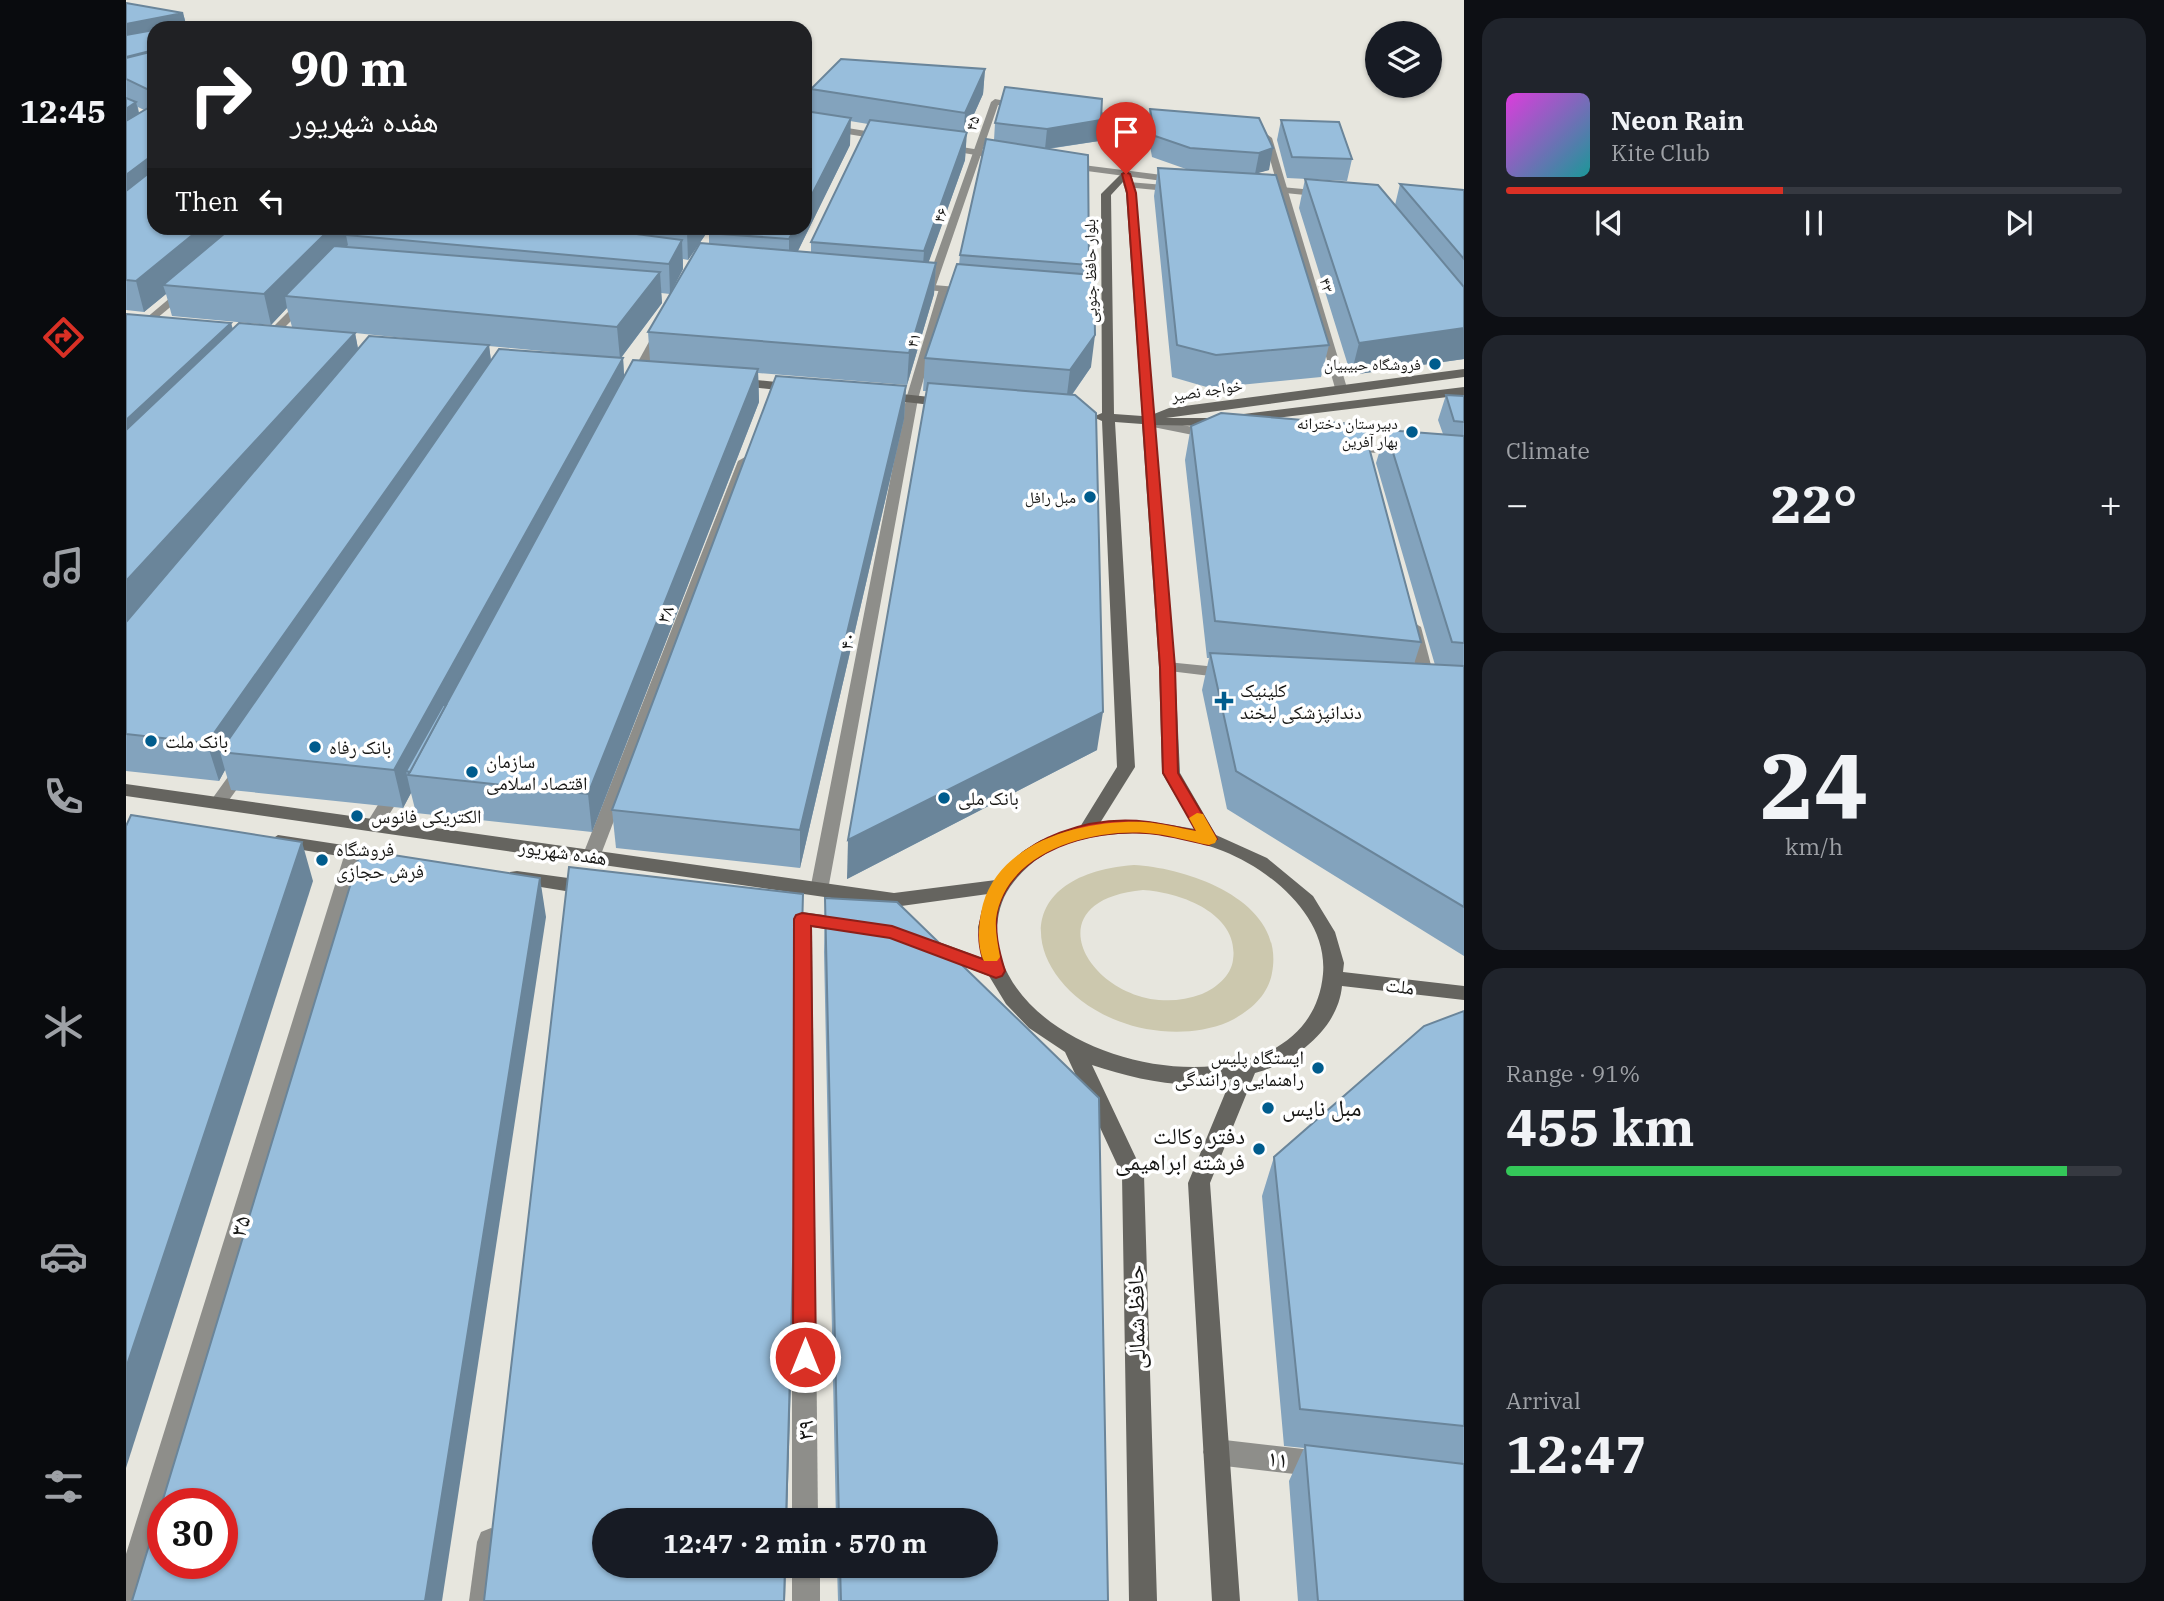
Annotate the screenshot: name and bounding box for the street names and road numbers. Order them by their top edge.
street label: ۴۵ [960,113,984,133]
street label: ۴۶ [928,205,952,225]
street label: بلوار حافظ جنوبی [1079,219,1102,323]
street label: ۴۳ [1315,275,1339,295]
street label: ۴۱ [901,330,925,350]
street label: خواجه نصیر [1169,375,1244,406]
street label: ۳۸ [651,601,679,626]
street label: ۴۰ [834,630,860,652]
street label: هفده شهریور [517,834,608,870]
street label: ملت [1384,972,1416,1000]
street label: ۳۵ [222,1211,256,1240]
street label: حافظ شمالی [1119,1265,1151,1369]
street label: ۳۹ [789,1420,819,1440]
street label: ۱۱ [1266,1442,1290,1474]

